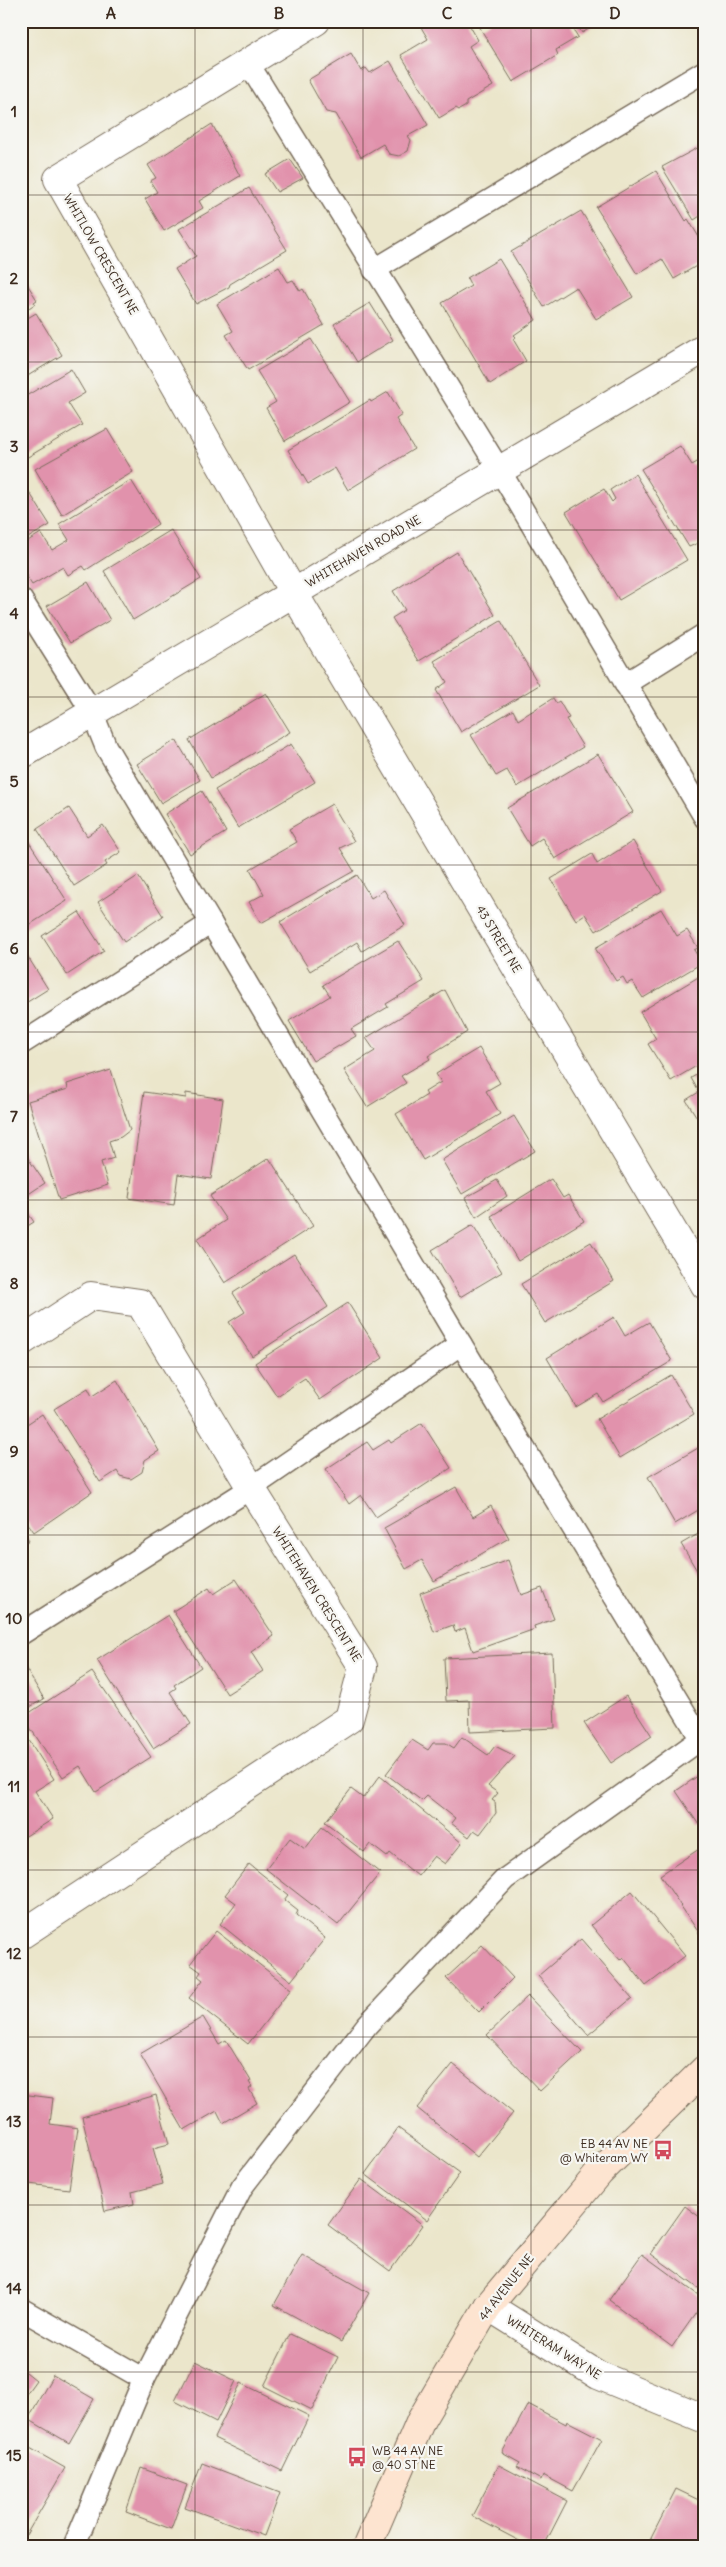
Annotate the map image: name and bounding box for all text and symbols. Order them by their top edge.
text: A [106,3,116,23]
text: B [274,3,285,23]
text: C [442,3,453,23]
text: D [609,3,621,23]
text: 1 [11,101,17,121]
street label: WHITLOW CRESCENT NE [60,191,142,317]
text: 2 [10,268,19,288]
text: 3 [9,436,19,456]
street label: WHITEHAVEN ROAD NE [303,512,423,590]
text: 4 [9,603,19,623]
text: 5 [9,771,19,791]
street label: 43 STREET NE [473,903,525,975]
text: 6 [9,938,19,958]
text: 7 [10,1106,18,1126]
text: 8 [9,1273,19,1293]
text: 9 [9,1441,19,1461]
street label: WHITEHAVEN CRESCENT NE [269,1524,365,1664]
text: 10 [6,1608,22,1628]
text: 11 [8,1776,20,1796]
text: 12 [6,1943,22,1963]
text: 13 [6,2111,22,2131]
place label: EB 44 AV NE @ Whiteram WY [560,2136,648,2165]
bus stop icon: EB 44 AV NE @ Whiteram WY [652,2139,674,2161]
street label: 44 AVENUE NE [475,2251,537,2323]
text: 14 [6,2278,22,2298]
street label: WHITERAM WAY NE [504,2312,604,2382]
place label: WB 44 AV NE @ 40 ST NE [372,2443,443,2472]
text: 15 [6,2445,22,2465]
bus stop icon: WB 44 AV NE @ 40 ST NE [346,2446,368,2468]

